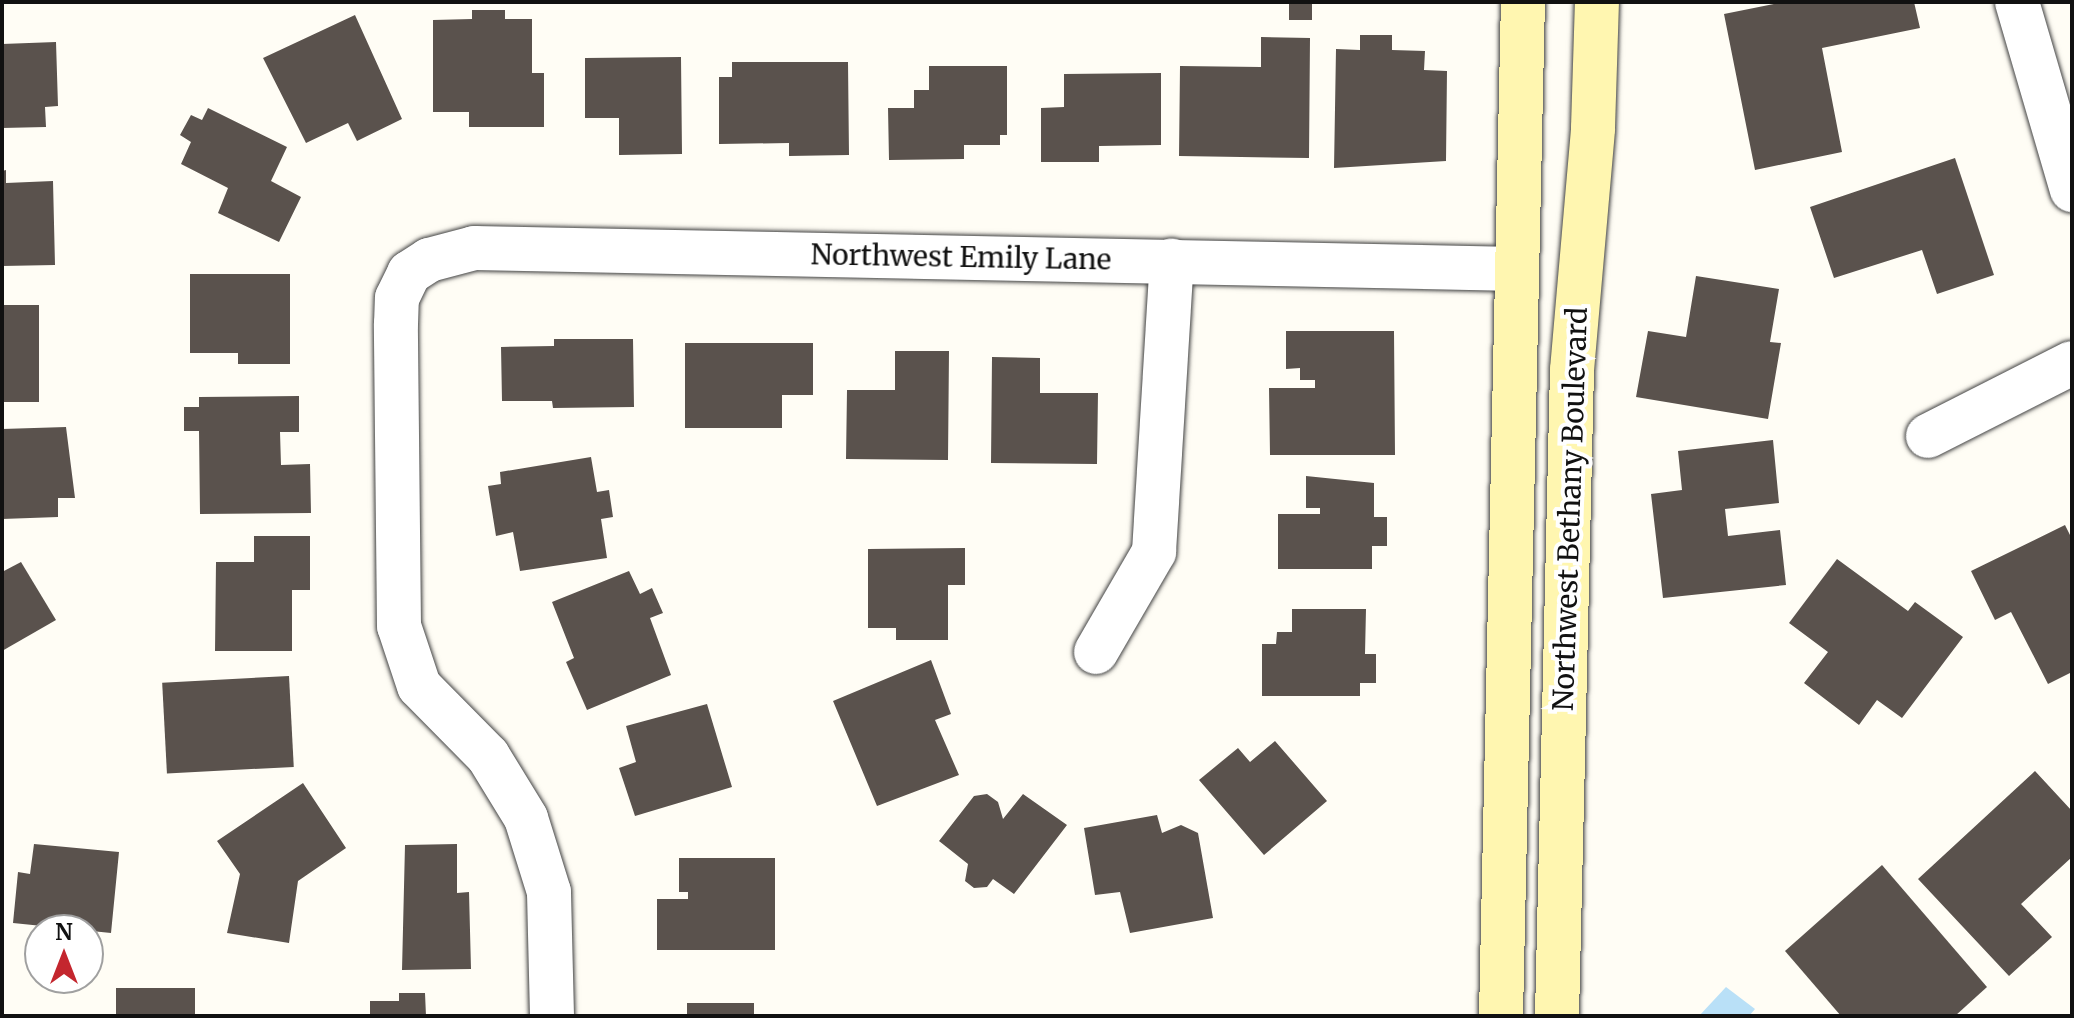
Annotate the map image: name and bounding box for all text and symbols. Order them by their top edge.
street label: Northwest Emily Lane [810,238,1112,276]
street label: Northwest Bethany Boulevard [1546,307,1594,711]
north arrow [24,914,104,994]
text: N [55,918,73,946]

